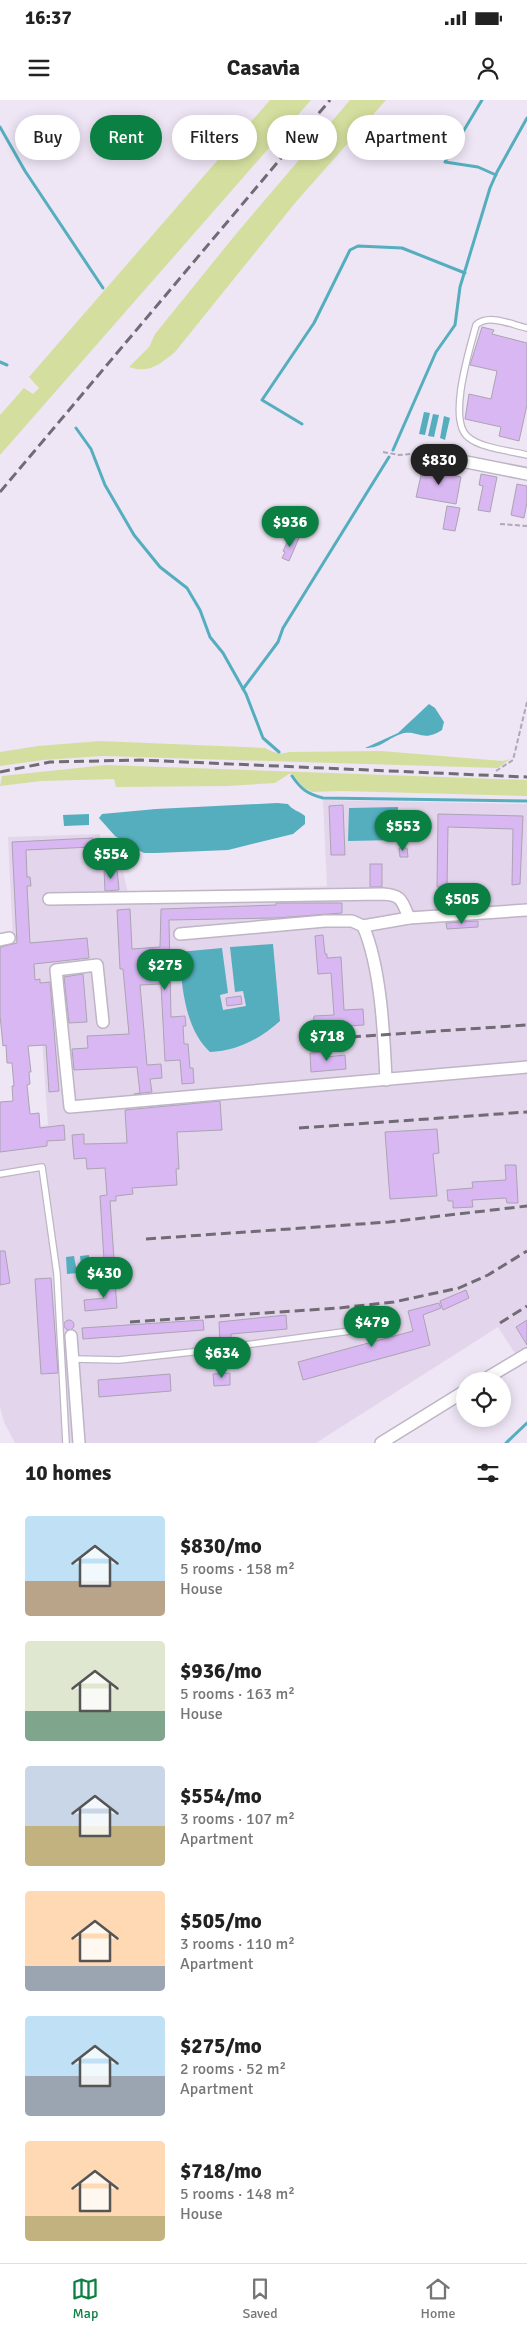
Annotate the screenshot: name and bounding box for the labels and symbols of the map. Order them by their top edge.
pin: $830 [409,444,469,486]
pin: $936 [260,506,320,548]
pin: $553 [373,810,433,852]
pin: $554 [81,838,141,880]
pin: $505 [432,882,492,925]
pin: $275 [135,948,195,991]
pin: $718 [297,1020,357,1062]
pin: $430 [74,1256,134,1299]
pin: $479 [342,1306,402,1348]
pin: $634 [192,1336,252,1379]

